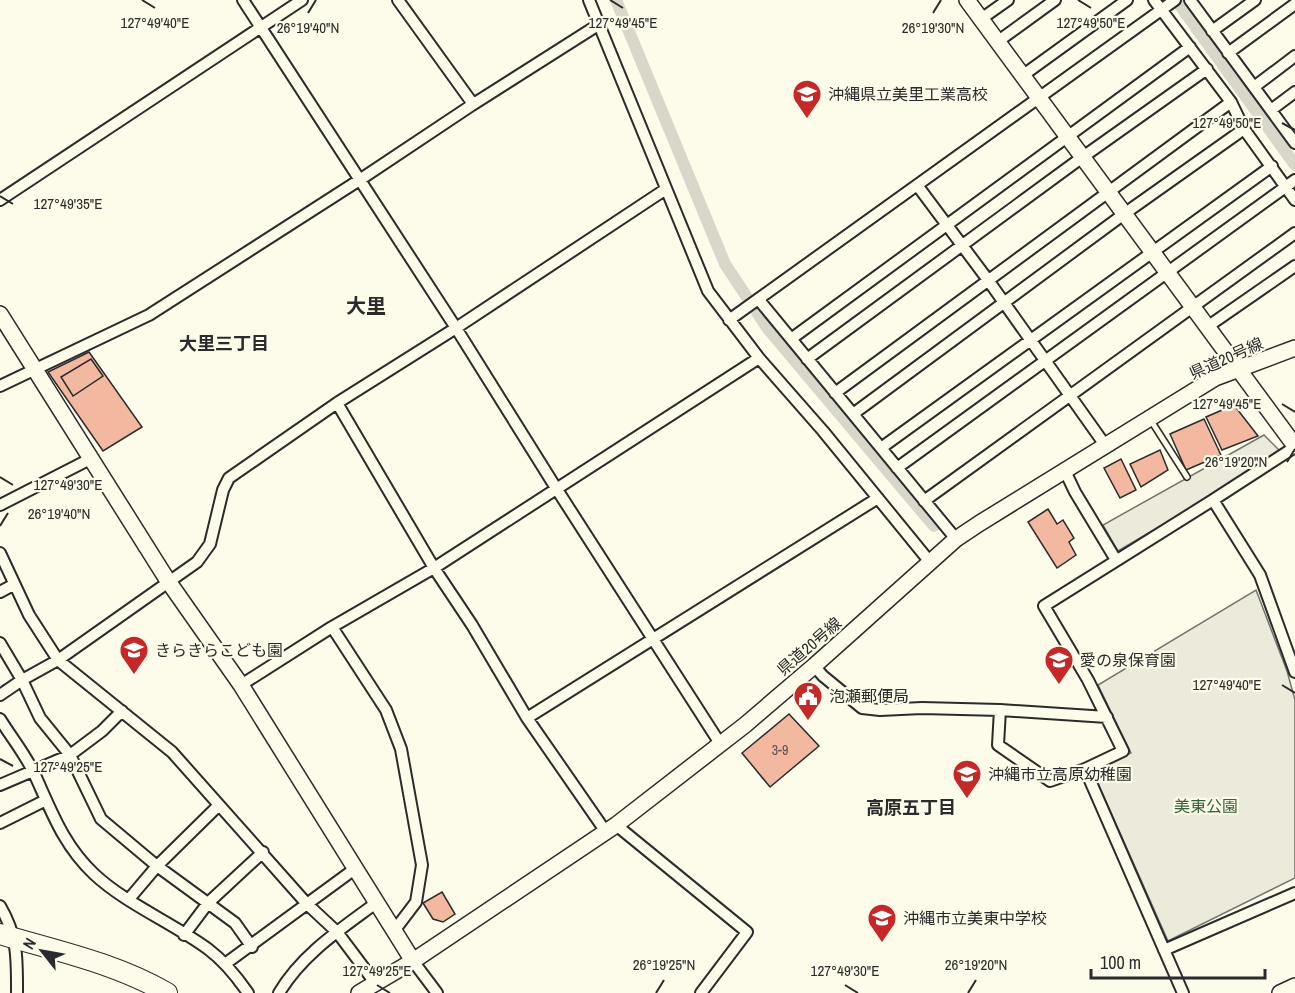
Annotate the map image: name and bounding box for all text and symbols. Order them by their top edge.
text: 127°49'40"E [121,12,189,33]
text: 127°49'45"E [589,12,657,33]
text: 127°49'50"E [1057,12,1125,33]
text: 26°19'40"N [277,17,339,38]
text: 26°19'30"N [902,17,964,38]
school or university icon: 沖縄県立美里工業高校 [791,78,823,120]
place label: 沖縄県立美里工業高校 [828,83,988,105]
text: 127°49'50"E [1193,112,1261,133]
text: 127°49'35"E [34,193,102,214]
district label: 大里 [346,292,386,319]
district label: 大里三丁目 [179,331,269,356]
street label: 県道20号線 [1186,332,1266,384]
text: 127°49'45"E [1193,393,1261,414]
text: 26°19'20"N [1205,451,1267,472]
text: 127°49'30"E [34,474,102,495]
text: 26°19'40"N [28,503,90,524]
street label: 県道20号線 [772,612,846,680]
school or university icon: きらきらこども園 [118,634,150,676]
place label: きらきらこども園 [155,639,283,661]
school or university icon: 愛の泉保育園 [1043,644,1075,686]
place label: 愛の泉保育園 [1080,649,1176,671]
text: 127°49'40"E [1193,674,1261,695]
public building icon: 泡瀬郵便局 [792,680,824,722]
place label: 泡瀬郵便局 [829,685,909,707]
house number: 3-9 [772,741,788,759]
text: 127°49'25"E [34,756,102,777]
school or university icon: 沖縄市立高原幼稚園 [951,758,983,800]
place label: 沖縄市立高原幼稚園 [988,763,1132,785]
district label: 高原五丁目 [866,795,956,820]
park label: 美東公園 [1174,795,1238,817]
school or university icon: 沖縄市立美東中学校 [866,902,898,944]
place label: 沖縄市立美東中学校 [903,907,1047,929]
north arrow [12,921,72,981]
text: N [17,934,41,953]
scale bar [1091,942,1265,980]
text: 100 m [1100,950,1141,975]
text: 26°19'25"N [633,954,695,975]
text: 26°19'20"N [945,954,1007,975]
text: 127°49'25"E [343,960,411,981]
text: 127°49'30"E [811,960,879,981]

